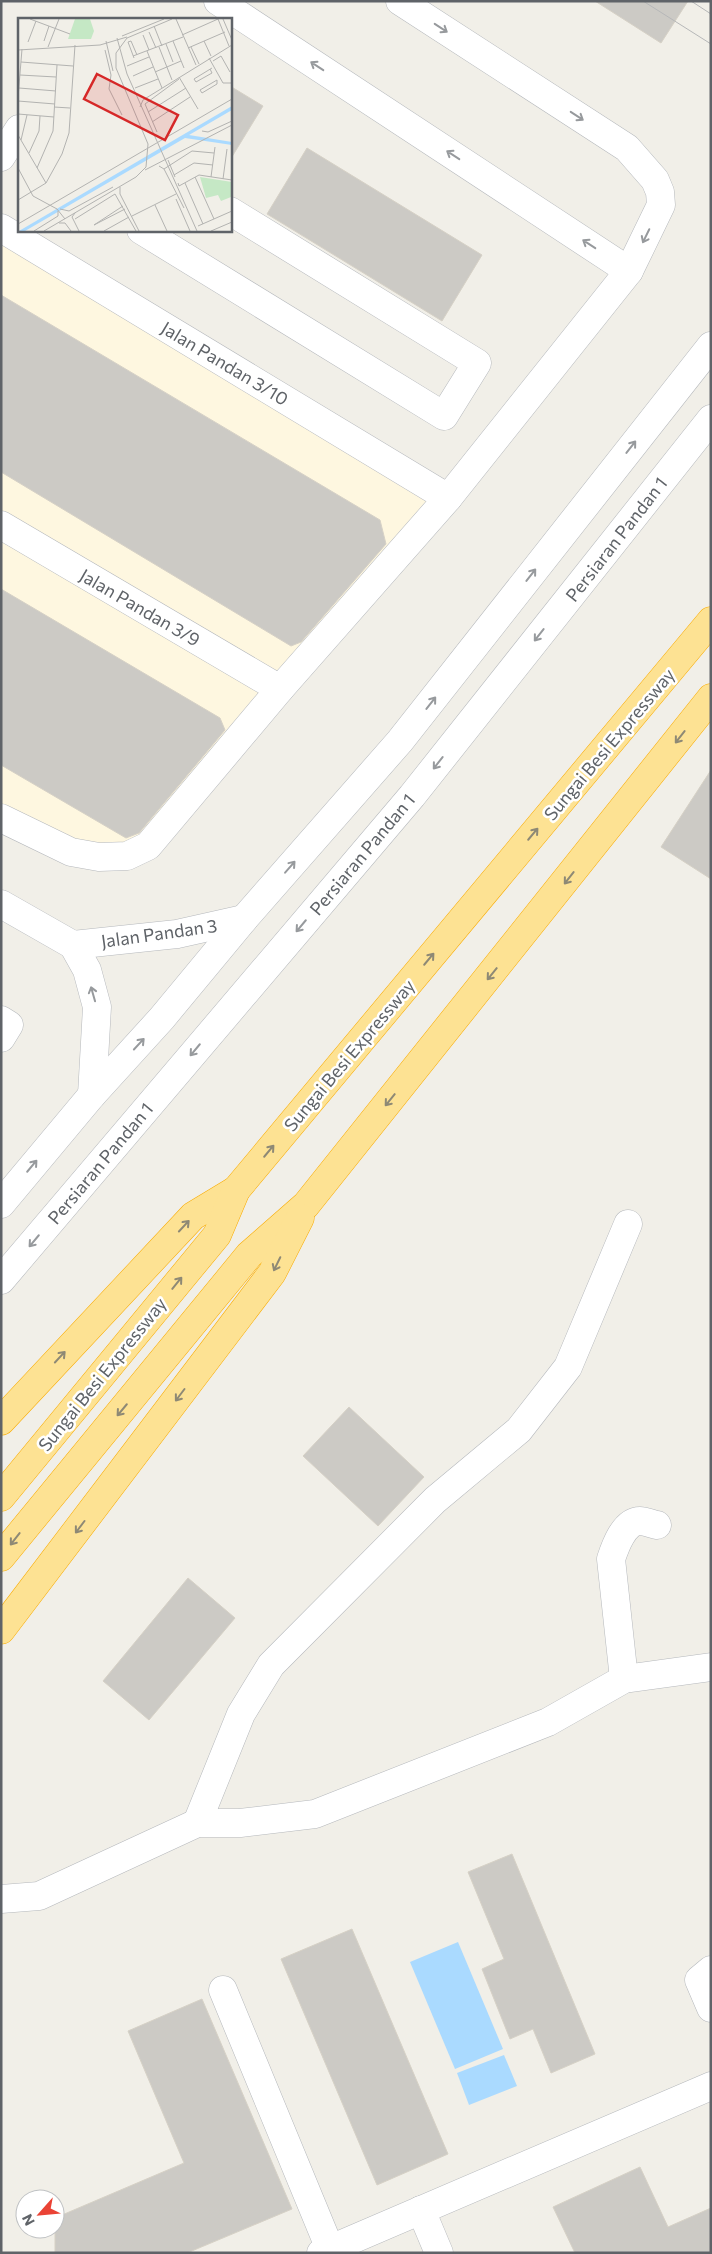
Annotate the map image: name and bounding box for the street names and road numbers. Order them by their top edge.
street label: Jalan Pandan 3/10 [157,316,293,410]
street label: Persiaran Pandan 1 [561,472,671,606]
street label: Jalan Pandan 3/9 [76,564,204,650]
street label: Sungai Besi Expressway [539,664,679,824]
street label: Persiaran Pandan 1 [305,789,419,919]
street label: Jalan Pandan 3 [99,914,219,952]
street label: Sungai Besi Expressway [279,975,419,1135]
street label: Persiaran Pandan 1 [43,1098,157,1228]
street label: Sungai Besi Expressway [33,1293,171,1455]

